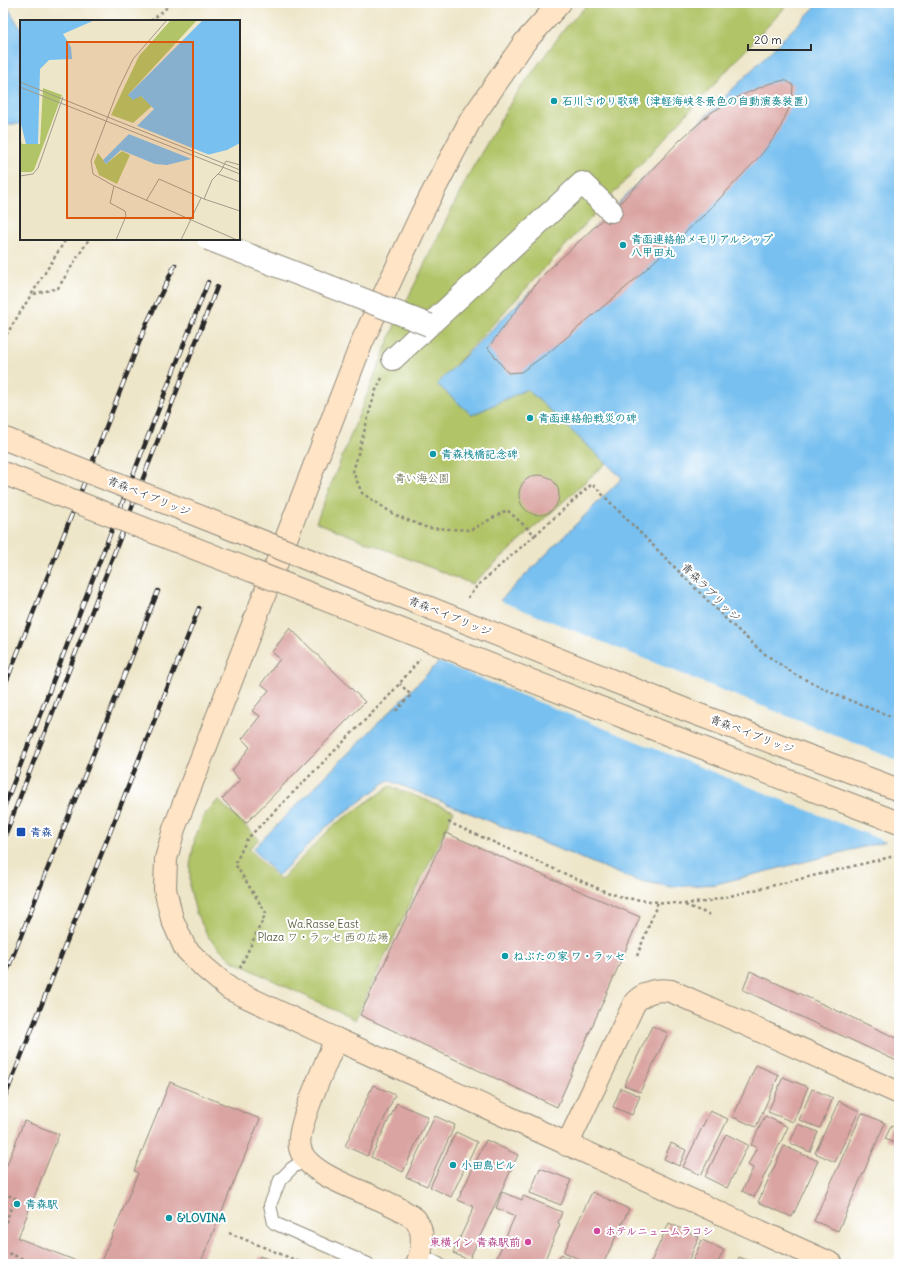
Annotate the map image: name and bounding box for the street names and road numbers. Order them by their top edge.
street label: 青森ベイブリッジ [106,473,192,519]
street label: 青森ラブリッジ [679,560,743,624]
street label: 青森ベイブリッジ [407,593,493,639]
street label: 青森ベイブリッジ [708,712,796,756]

